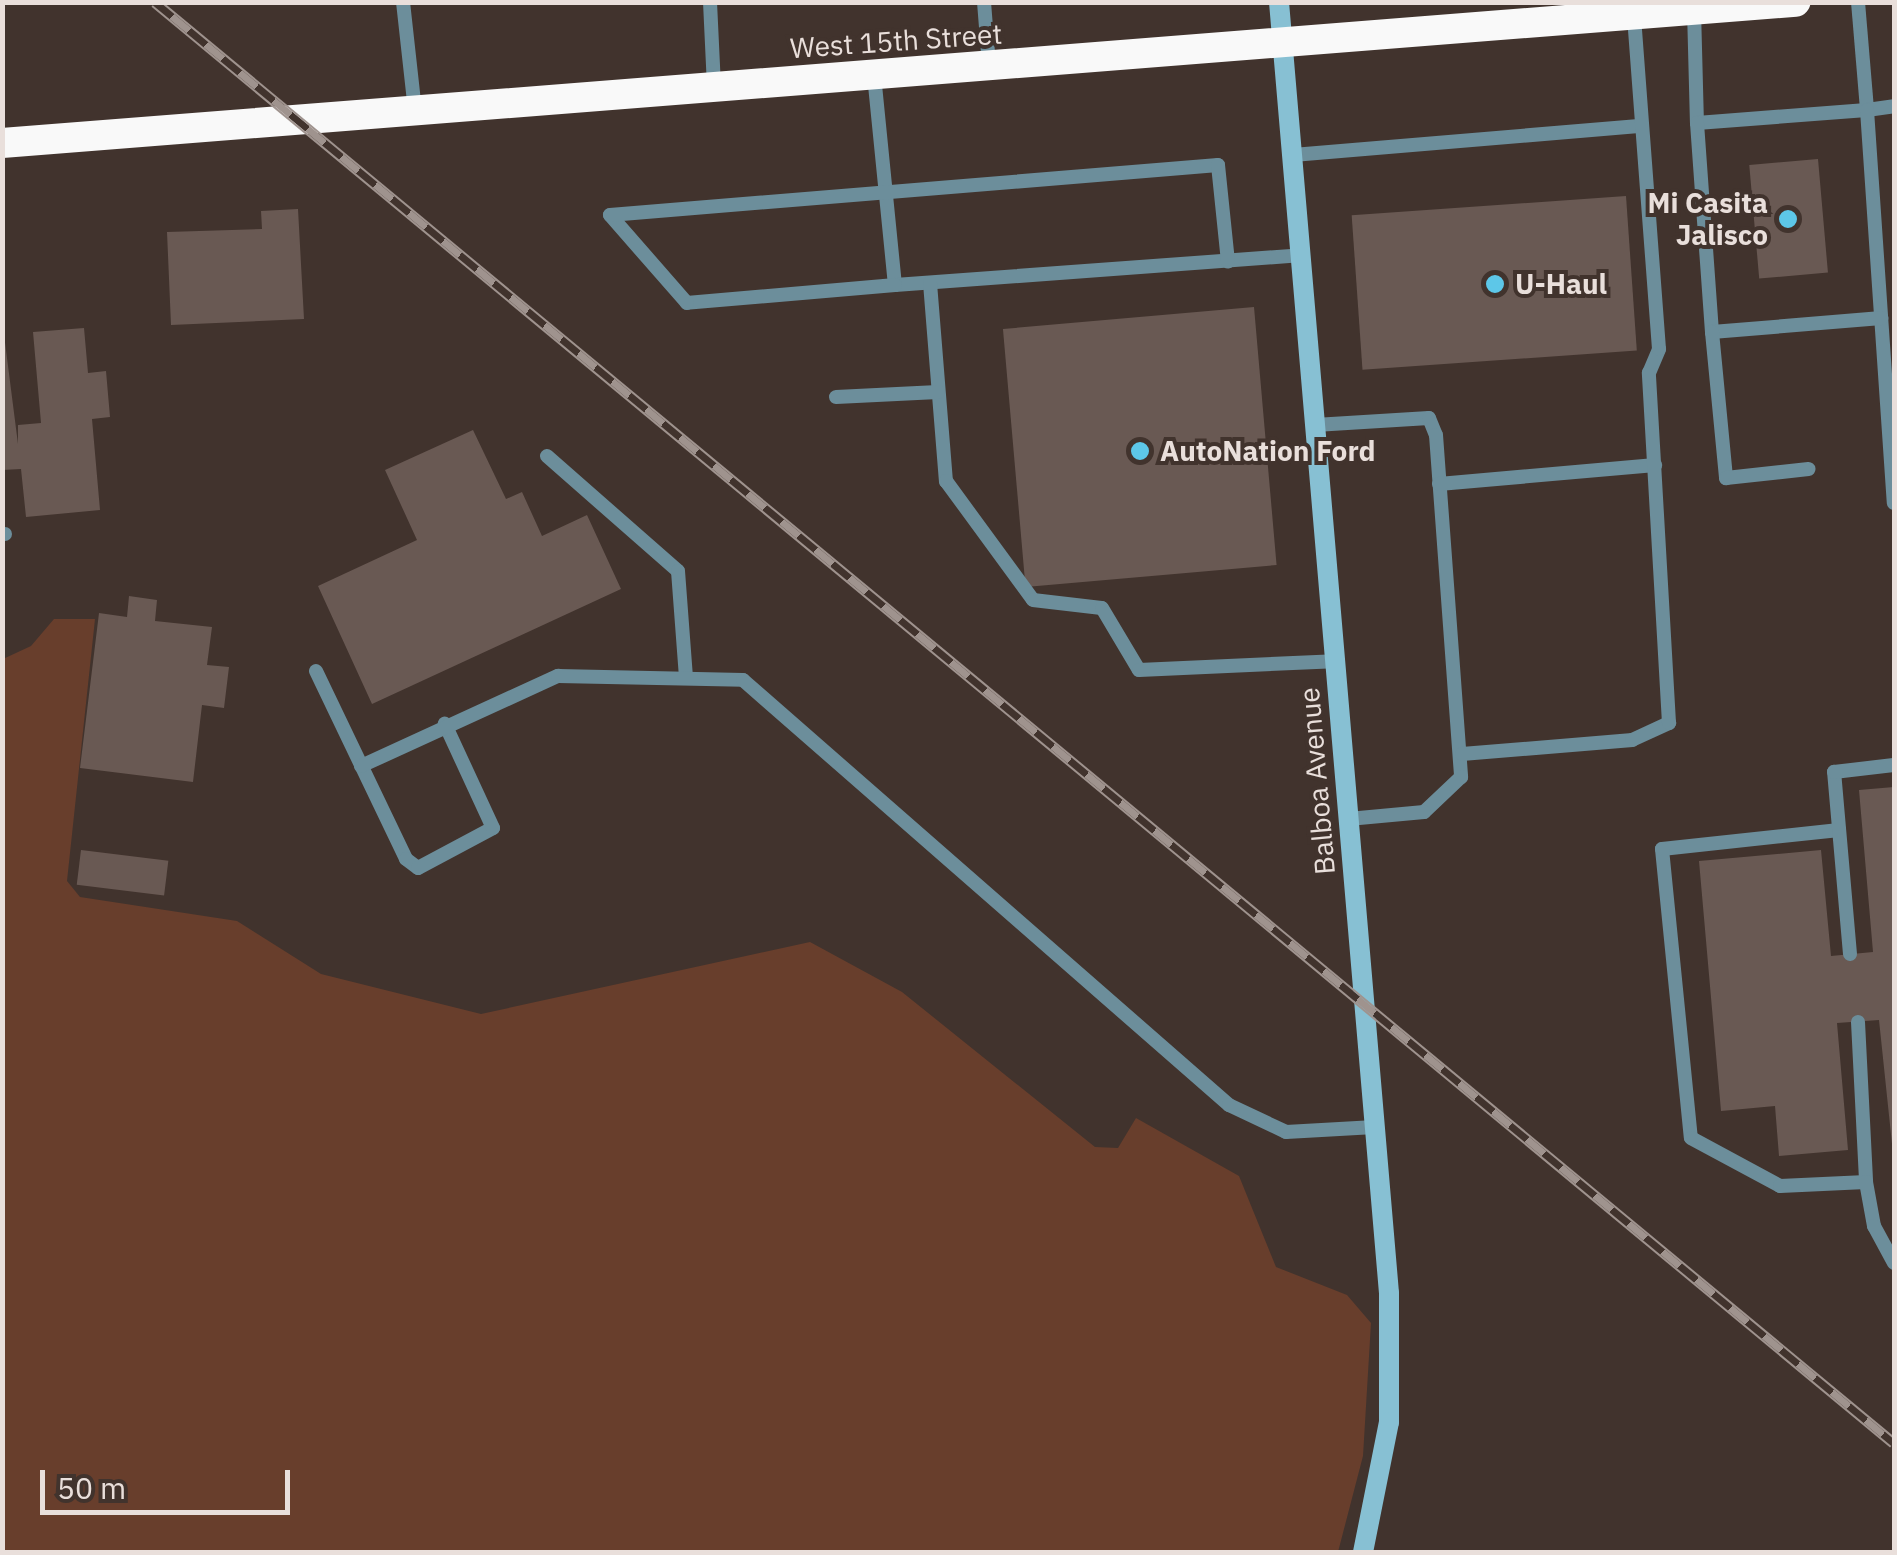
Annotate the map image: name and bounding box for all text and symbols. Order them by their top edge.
street label: West 15th Street [789,17,1003,65]
place label: Mi Casita Jalisco [1648,186,1768,252]
marker: Mi Casita Jalisco [1777,208,1799,230]
place label: U-Haul [1515,267,1607,301]
marker: U-Haul [1484,273,1506,295]
place label: AutoNation Ford [1160,434,1376,468]
marker: AutoNation Ford [1129,440,1151,462]
street label: Balboa Avenue [1292,686,1342,876]
scale bar [45,1450,295,1512]
text: 50 m [57,1468,126,1507]

